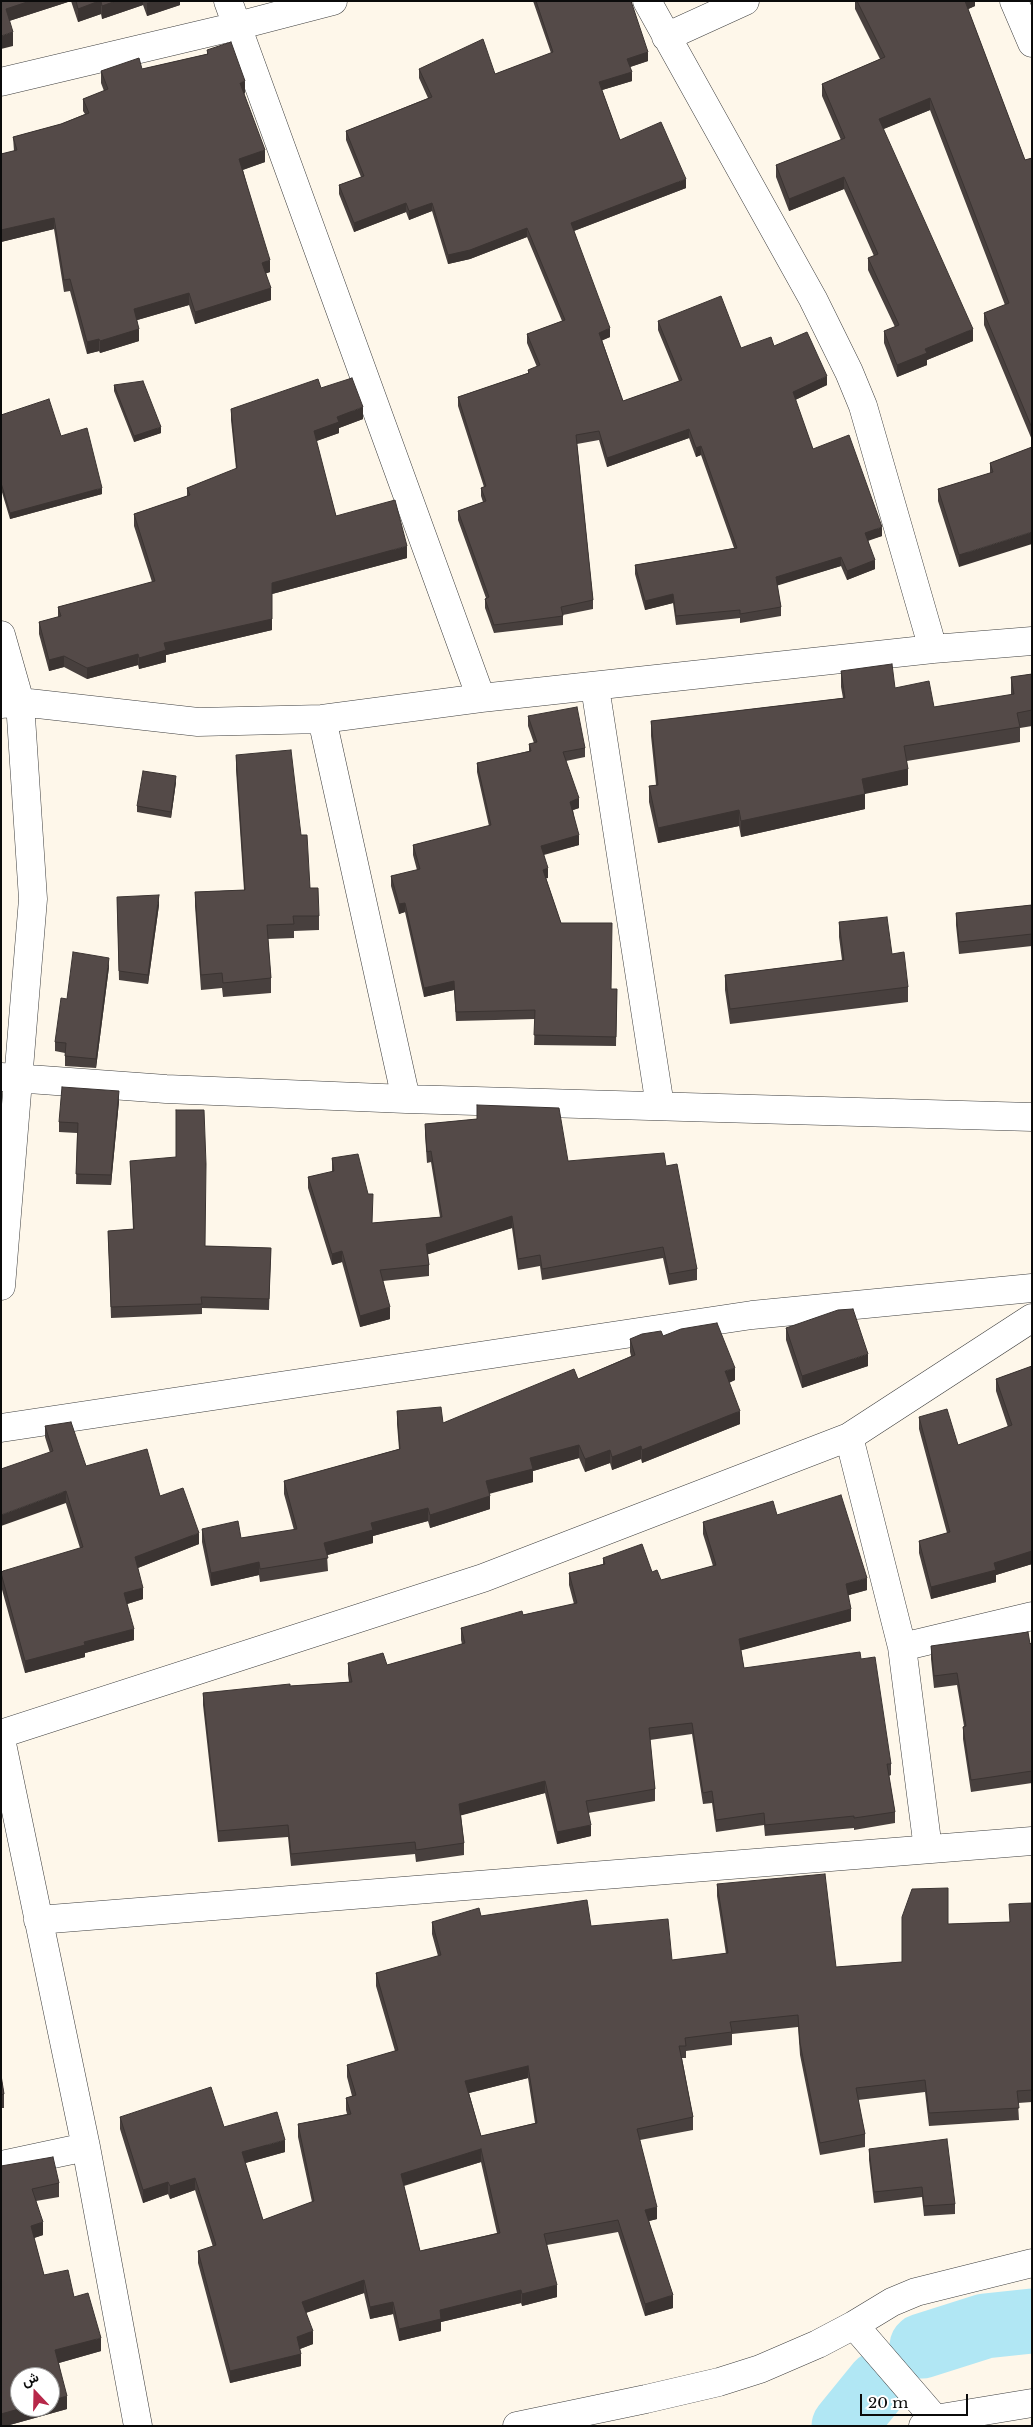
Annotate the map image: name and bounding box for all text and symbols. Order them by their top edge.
north arrow [10,2367,60,2417]
text: ش [19,2368,41,2390]
scale bar [863,2384,970,2416]
text: 20 m [868,2393,908,2412]

